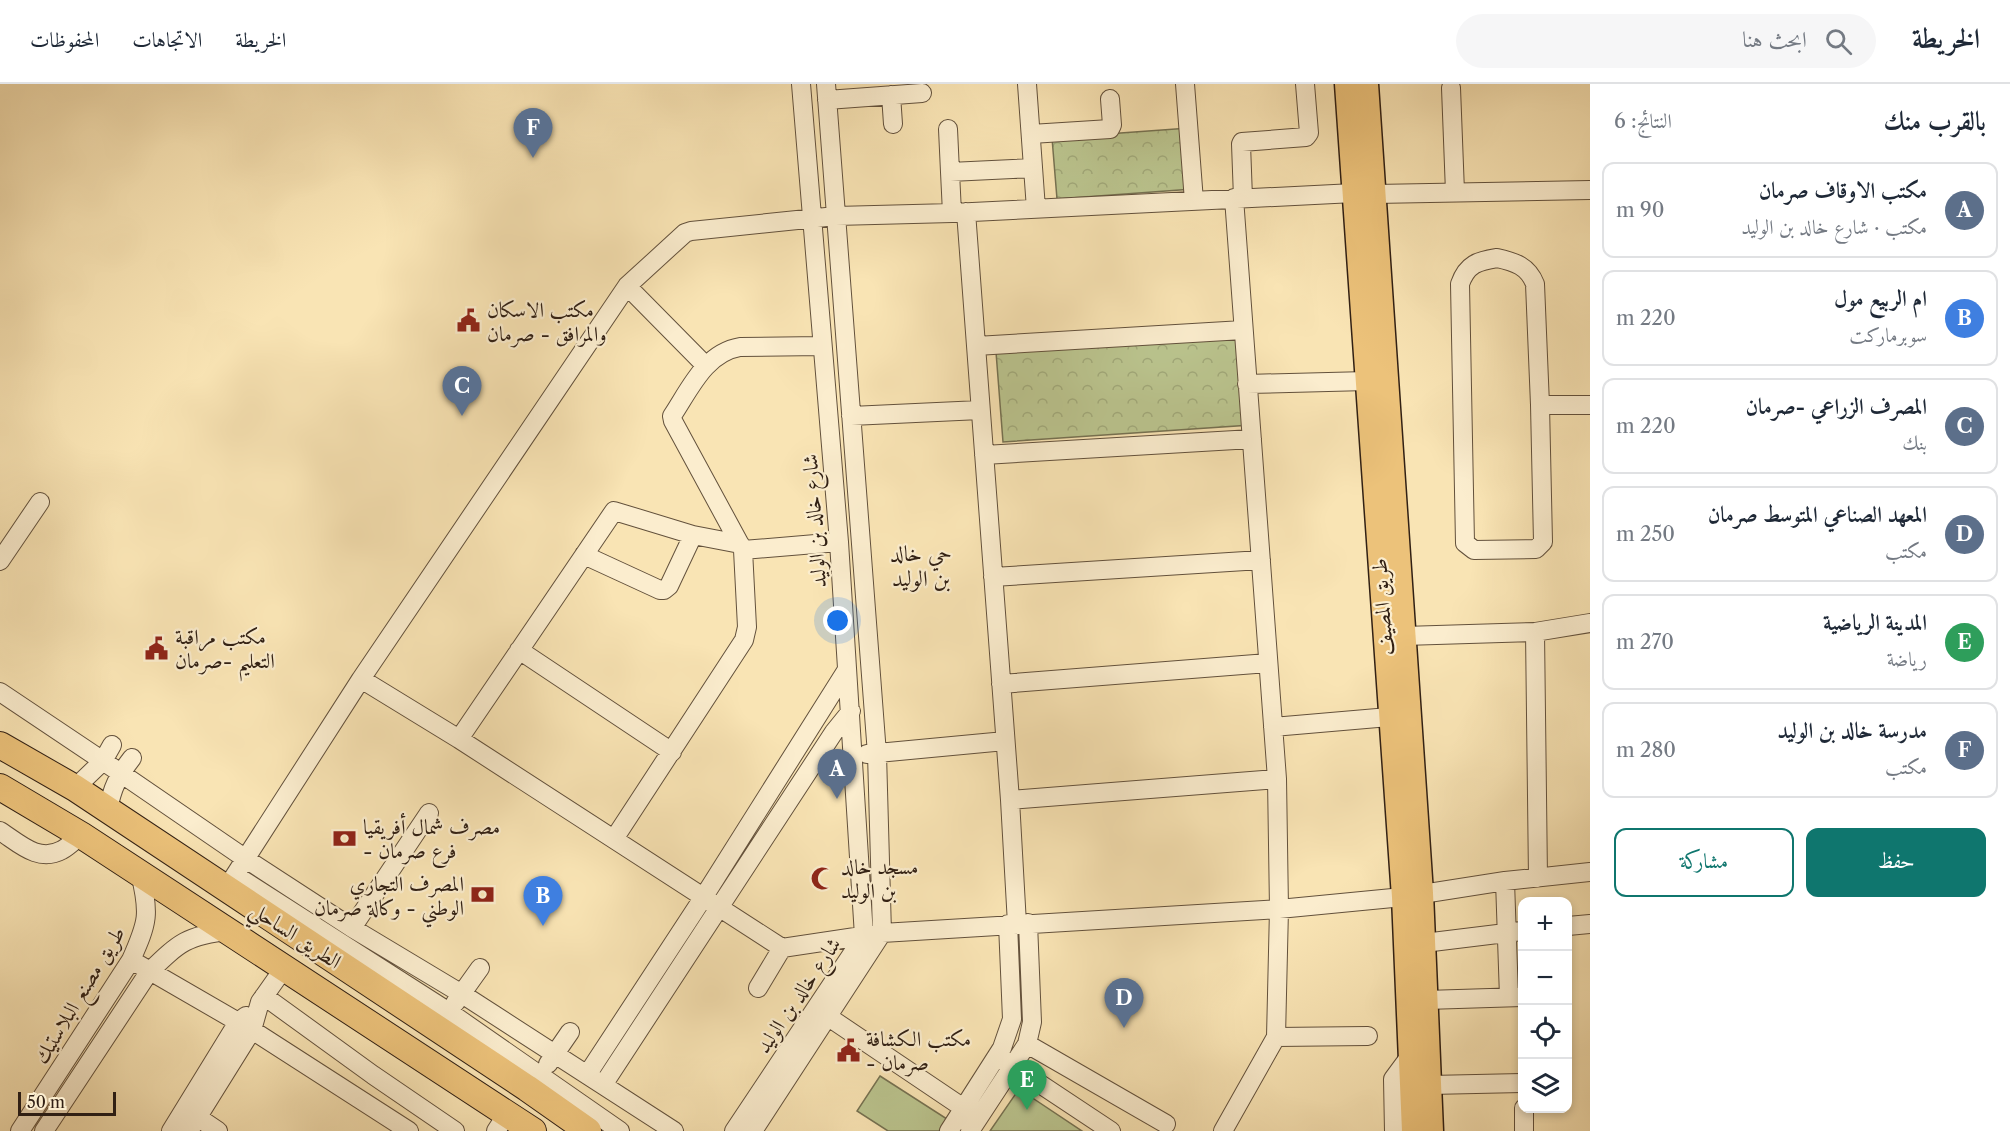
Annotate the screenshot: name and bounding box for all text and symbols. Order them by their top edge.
search box [1456,14,1876,68]
text: الخريطة [1912,21,1980,55]
icon: search [1822,25,1855,58]
text: ابحث هنا [1742,26,1807,53]
text: المحفوظات [30,27,99,52]
text: الاتجاهات [132,27,202,52]
text: الخريطة [235,27,286,52]
text: بالقرب منك [1883,105,1986,137]
pin: F [514,109,552,158]
text: النتائج: 6 [1614,109,1672,133]
text: مكتب الاوقاف صرمان [1759,177,1927,204]
text: 90 m [1616,198,1664,222]
text: A [1957,198,1972,222]
text: مكتب · شارع خالد بن الوليد [1741,215,1927,239]
text: ام الربيع مول [1834,285,1927,312]
place label: مكتب الاسكان والمرافق - صرمان [487,297,607,348]
text: 220 m [1616,306,1676,330]
text: B [1957,306,1972,330]
public building icon: مكتب الاسكان والمرافق - صرمان [456,308,482,334]
text: سوبرماركت [1849,323,1927,347]
pin: C [442,366,482,416]
text: المصرف الزراعي -صرمان [1746,393,1927,420]
text: 220 m [1616,414,1676,438]
text: C [1956,414,1973,438]
text: بنك [1902,431,1927,455]
street label: شارع خالد بن الوليد [797,453,837,589]
text: المعهد الصناعي المتوسط صرمان [1708,501,1927,528]
text: 250 m [1616,522,1675,546]
text: D [1956,522,1973,546]
text: مكتب [1885,539,1927,563]
district label: حي خالد بن الوليد [890,540,952,592]
street label: طريق المصيف [1366,557,1399,656]
your location [823,606,852,635]
text: المدينة الرياضية [1823,609,1927,636]
place label: مكتب مراقبة التعليم -صرمان [175,624,275,682]
text: 270 m [1616,630,1674,654]
text: E [1957,630,1972,654]
public building icon: مكتب مراقبة التعليم -صرمان [144,635,170,661]
text: رياضة [1887,647,1927,671]
text: مدرسة خالد بن الوليد [1777,717,1927,744]
text: 280 m [1616,738,1676,762]
text: F [1958,738,1971,762]
pin: A [818,750,856,799]
text: مكتب [1885,755,1927,779]
place label: مصرف شمال أفريقيا - فرع صرمان [363,812,500,869]
bank icon: مصرف شمال أفريقيا - فرع صرمان [332,825,358,851]
button: مشاركة [1614,828,1794,897]
button: حفظ [1806,828,1986,897]
place label: مسجد خالد بن الوليد [841,854,919,904]
mosque icon: مسجد خالد بن الوليد [810,865,836,891]
place label: المصرف التجاري الوطني - وكالة صرمان [314,871,464,928]
pin: B [524,876,562,926]
bank icon: المصرف التجاري الوطني - وكالة صرمان [469,882,495,908]
street label: الطريق الساحلي [241,896,346,980]
map controls [1518,897,1572,1113]
button: + [1518,897,1572,951]
street label: طريق مصنع البلاستيك [28,922,136,1072]
street label: شارع خالد بن الوليد [750,933,851,1061]
button: − [1518,951,1572,1005]
pin: D [1104,978,1144,1028]
button: locate [1518,1005,1572,1059]
place label: مكتب الكشافة - صرمان [866,1026,971,1077]
public building icon: مكتب الكشافة - صرمان [835,1037,861,1063]
button: layers [1518,1059,1572,1113]
pin: E [1008,1060,1046,1110]
scale bar [18,1089,116,1116]
text: 50 m [27,1092,65,1112]

